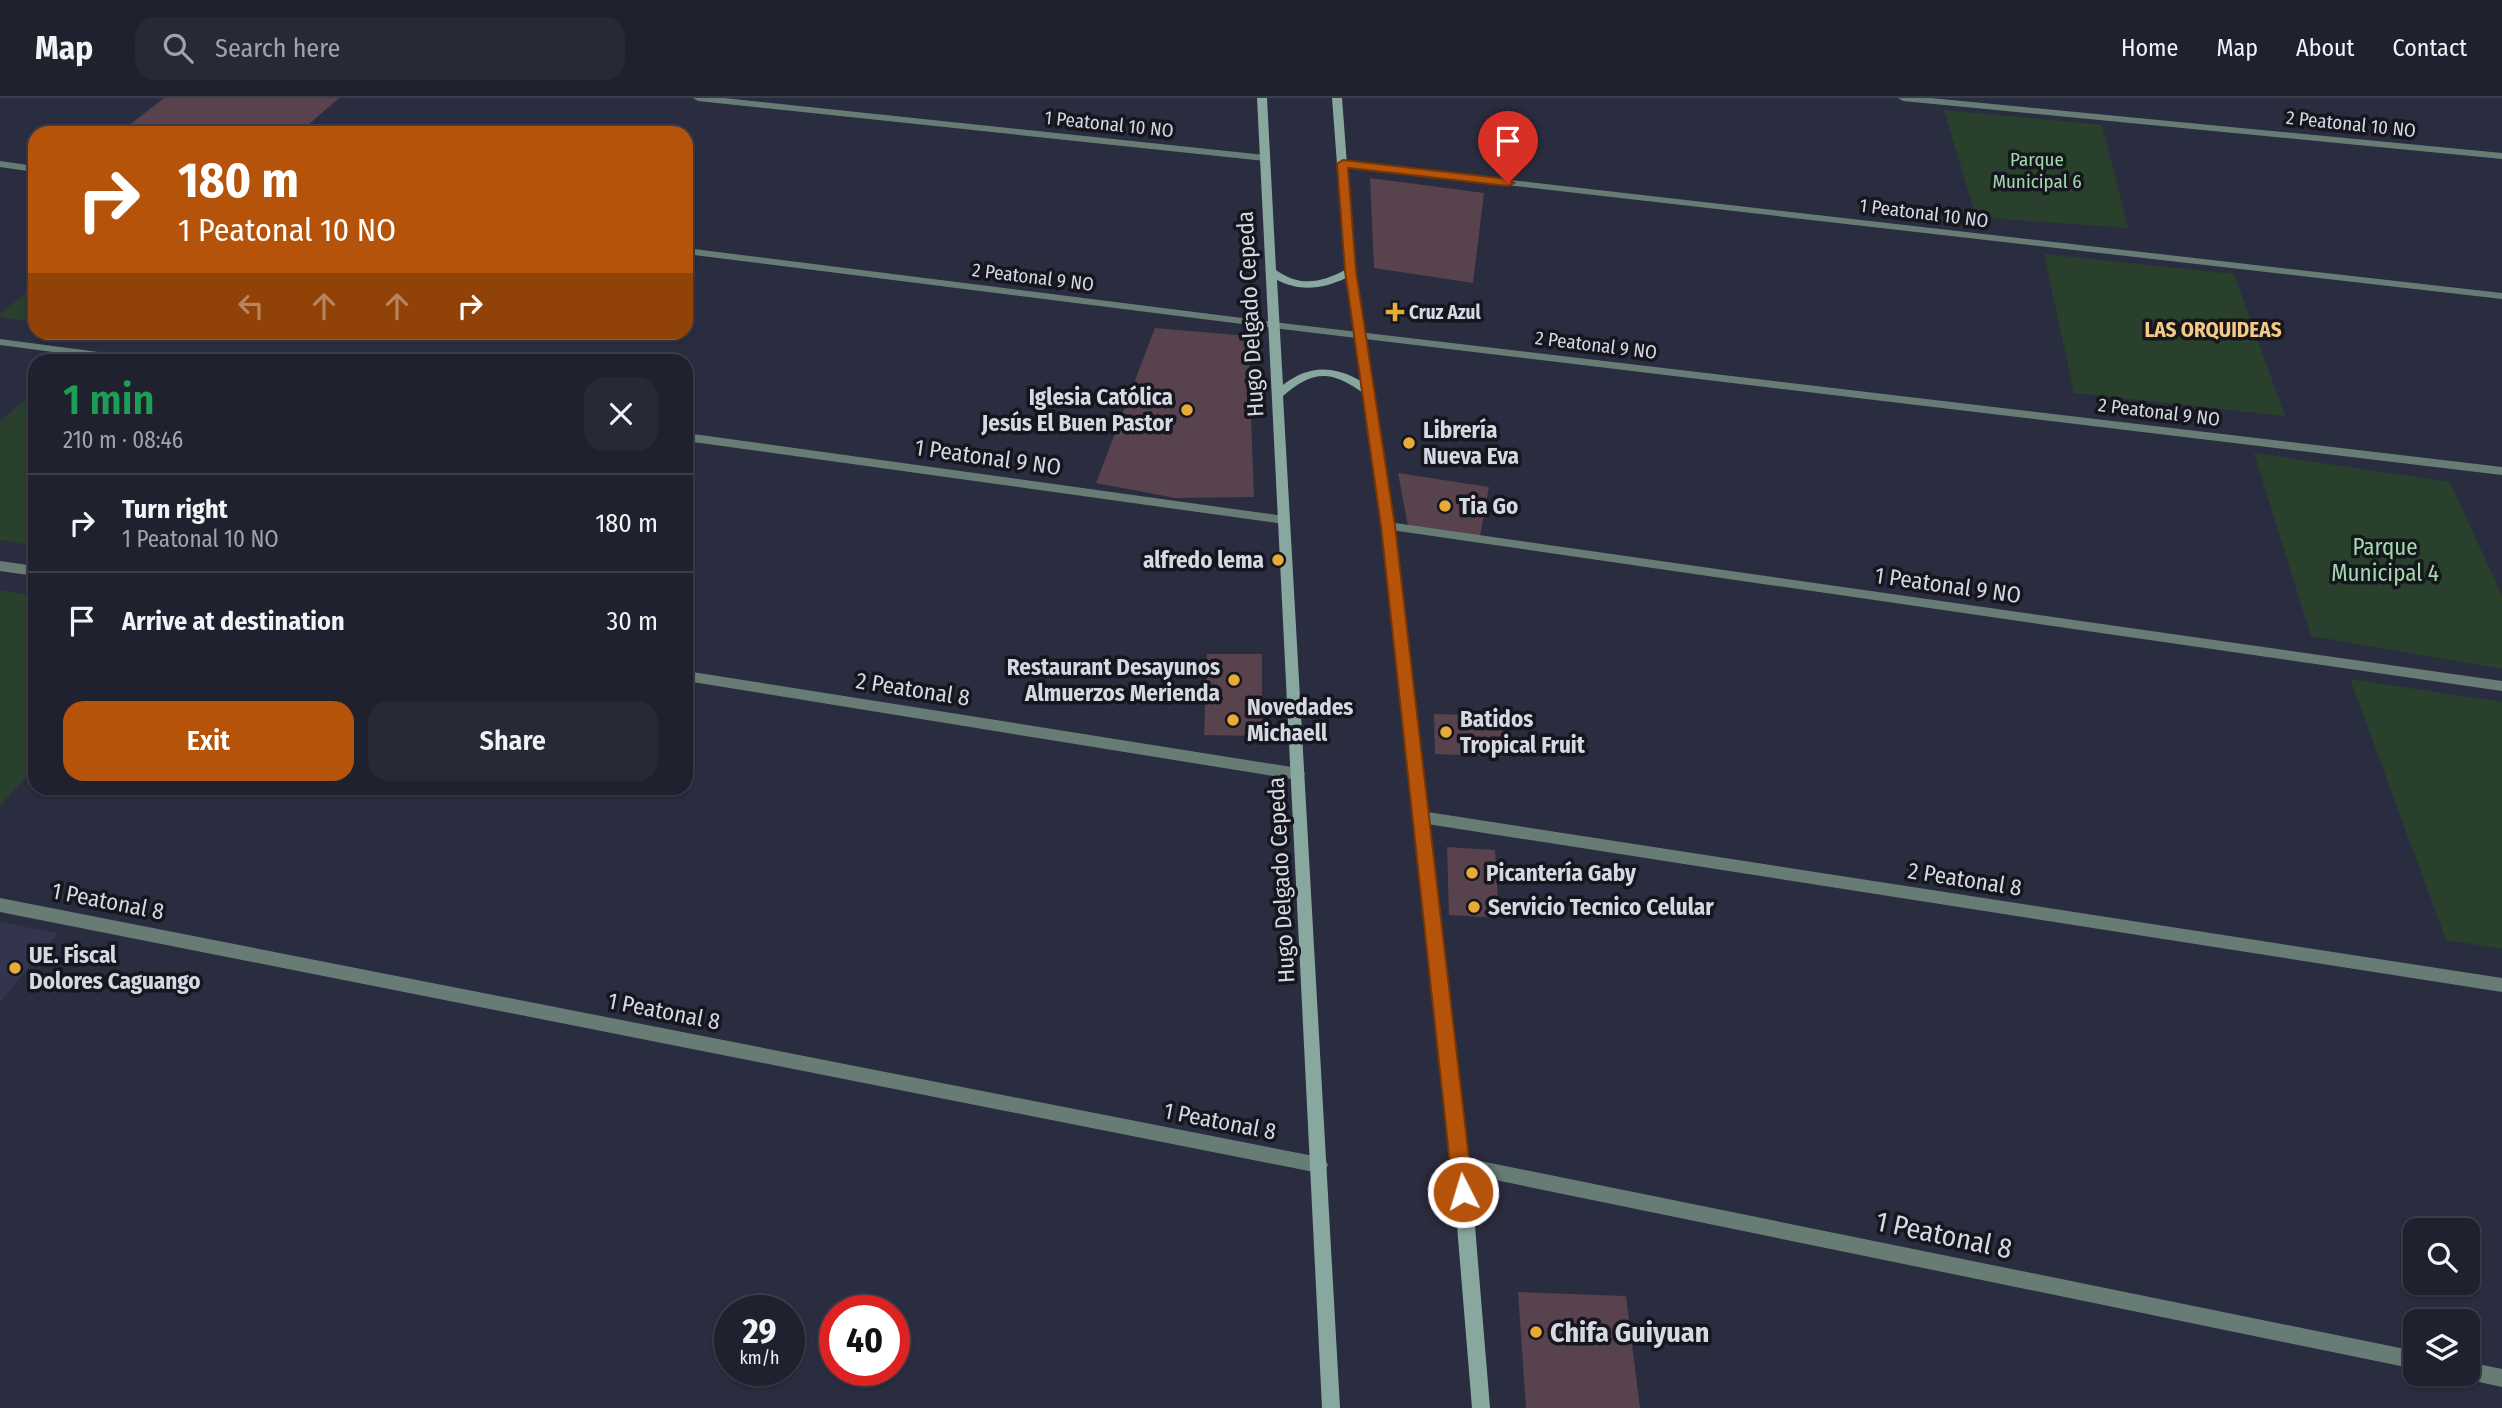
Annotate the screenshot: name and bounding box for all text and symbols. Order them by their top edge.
search box [135,17,625,80]
text: Map [35,28,93,68]
icon: search [159,29,197,67]
text: Search here [215,33,340,64]
text: Home [2121,34,2178,62]
text: Map [2216,34,2258,62]
text: About [2296,34,2354,62]
text: Contact [2392,34,2467,62]
street label: 1 Peatonal 10 NO [1043,106,1175,142]
street label: 2 Peatonal 10 NO [2285,106,2417,142]
pin [1478,111,1538,183]
icon: arrive [1489,122,1527,160]
park label: Parque Municipal 6 [1992,148,2082,193]
text: 180 m [178,151,299,210]
icon: right [63,154,154,245]
street label: 1 Peatonal 10 NO [1858,194,1990,232]
street label: Hugo Delgado Cepeda [1231,210,1269,418]
text: 1 Peatonal 10 NO [178,211,396,249]
street label: 2 Peatonal 9 NO [971,258,1095,296]
icon: left [232,287,270,325]
icon: ahead [305,287,343,325]
icon: ahead [378,287,416,325]
icon: right [451,287,489,325]
place label: Cruz Azul [1409,301,1481,324]
marker: Cruz Azul [1387,304,1403,320]
district label: LAS ORQUIDEAS [2144,317,2282,343]
street label: 2 Peatonal 9 NO [1534,326,1658,364]
text: 1 min [63,375,154,425]
button: close [584,377,658,451]
place label: Iglesia Católica Jesús El Buen Pastor [981,383,1174,437]
street label: 2 Peatonal 9 NO [2097,393,2221,431]
marker: Iglesia Católica Jesús El Buen Pastor [1179,402,1195,418]
place label: Librería Nueva Eva [1423,416,1519,470]
text: 210 m · 08:46 [63,426,183,454]
street label: 1 Peatonal 9 NO [913,433,1063,481]
marker: Librería Nueva Eva [1401,435,1417,451]
place label: Tia Go [1459,492,1518,520]
text: Turn right [122,494,228,525]
marker: Tia Go [1437,498,1453,514]
icon: right [63,504,101,542]
text: 180 m [595,508,658,539]
text: 1 Peatonal 10 NO [122,525,279,553]
park label: Parque Municipal 4 [2331,533,2439,587]
place label: alfredo lema [1143,546,1264,574]
marker: alfredo lema [1270,552,1286,568]
street label: 1 Peatonal 9 NO [1873,561,2023,609]
icon: arrive [63,602,101,640]
text: Arrive at destination [122,606,345,637]
text: 30 m [607,606,658,637]
place label: Restaurant Desayunos Almuerzos Merienda [1007,653,1220,707]
street label: 2 Peatonal 8 [854,666,972,712]
marker: Restaurant Desayunos Almuerzos Merienda [1226,672,1242,688]
place label: Novedades Michaell [1247,693,1353,747]
button: Exit [63,701,354,781]
button: Share [368,701,658,781]
place label: Batidos Tropical Fruit [1460,705,1586,759]
marker: Novedades Michaell [1225,712,1241,728]
marker: Batidos Tropical Fruit [1438,724,1454,740]
street label: Hugo Delgado Cepeda [1262,776,1300,984]
street label: 2 Peatonal 8 [1906,856,2024,902]
place label: Picantería Gaby [1486,859,1637,887]
marker: Picantería Gaby [1464,865,1480,881]
street label: 1 Peatonal 8 [50,876,166,926]
place label: Servicio Tecnico Celular [1488,893,1714,921]
marker: Servicio Tecnico Celular [1466,899,1482,915]
place label: UE. Fiscal Dolores Caguango [29,941,201,995]
marker: UE. Fiscal Dolores Caguango [7,960,23,976]
street label: 1 Peatonal 8 [606,986,722,1036]
street label: 1 Peatonal 8 [1162,1096,1278,1146]
position arrow [1426,1155,1500,1229]
street label: 1 Peatonal 8 [1873,1204,2015,1266]
map controls [2403,1218,2480,1386]
button: search [2403,1218,2480,1295]
speed limit sign: 40 [819,1295,910,1386]
button: layers [2403,1309,2480,1386]
text: 29 [742,1310,777,1352]
place label: Chifa Guiyuan [1550,1316,1709,1349]
marker: Chifa Guiyuan [1528,1324,1544,1340]
text: km/h [739,1347,780,1369]

